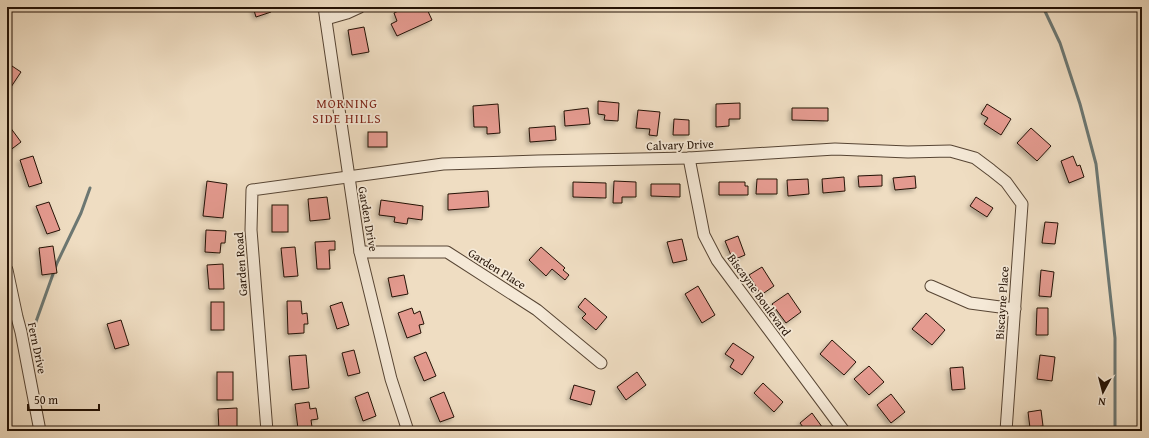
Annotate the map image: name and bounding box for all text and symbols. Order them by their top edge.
district label: MORNING SIDE HILLS [312,94,382,128]
street label: Calvary Drive [646,135,714,154]
street label: Garden Drive [354,185,383,253]
street label: Garden Road [230,231,251,297]
street label: Garden Place [465,244,530,293]
street label: Biscayne Boulevard [724,250,795,340]
street label: Biscayne Place [990,265,1013,340]
street label: Fern Drive [24,321,51,376]
north arrow [1083,372,1123,412]
scale bar [28,386,99,412]
text: 50 m [34,391,58,408]
text: N [1097,393,1106,410]

